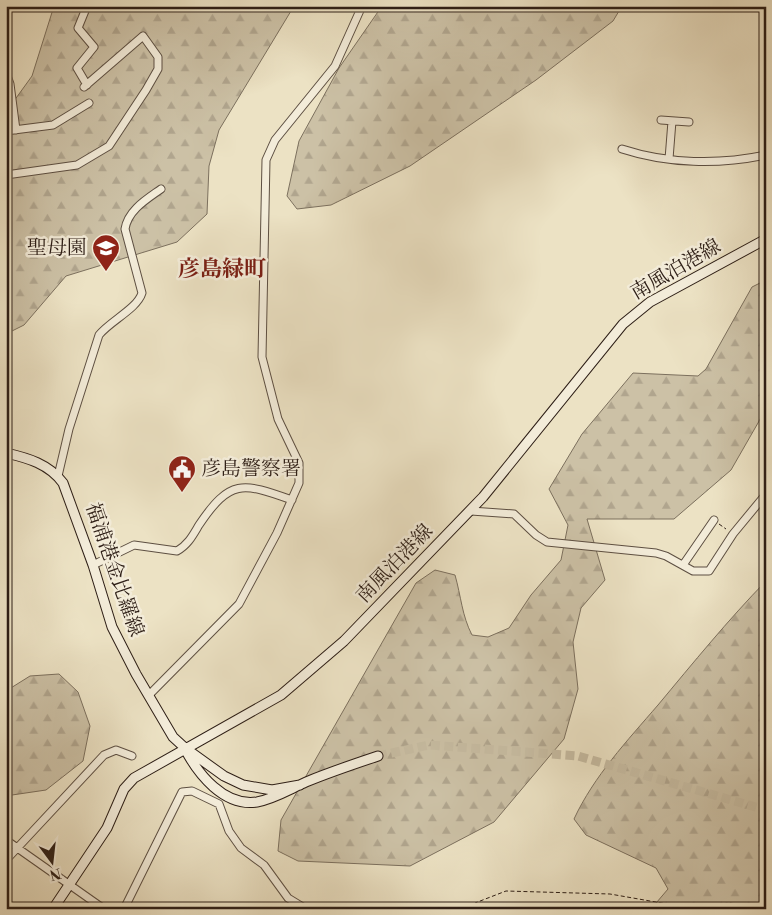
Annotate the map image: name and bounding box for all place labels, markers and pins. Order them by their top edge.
school or university icon: 聖母園 [91,233,121,272]
place label: 聖母園 [27,236,87,261]
public building icon: 彦島警察署 [167,454,197,493]
place label: 彦島警察署 [201,457,301,482]

